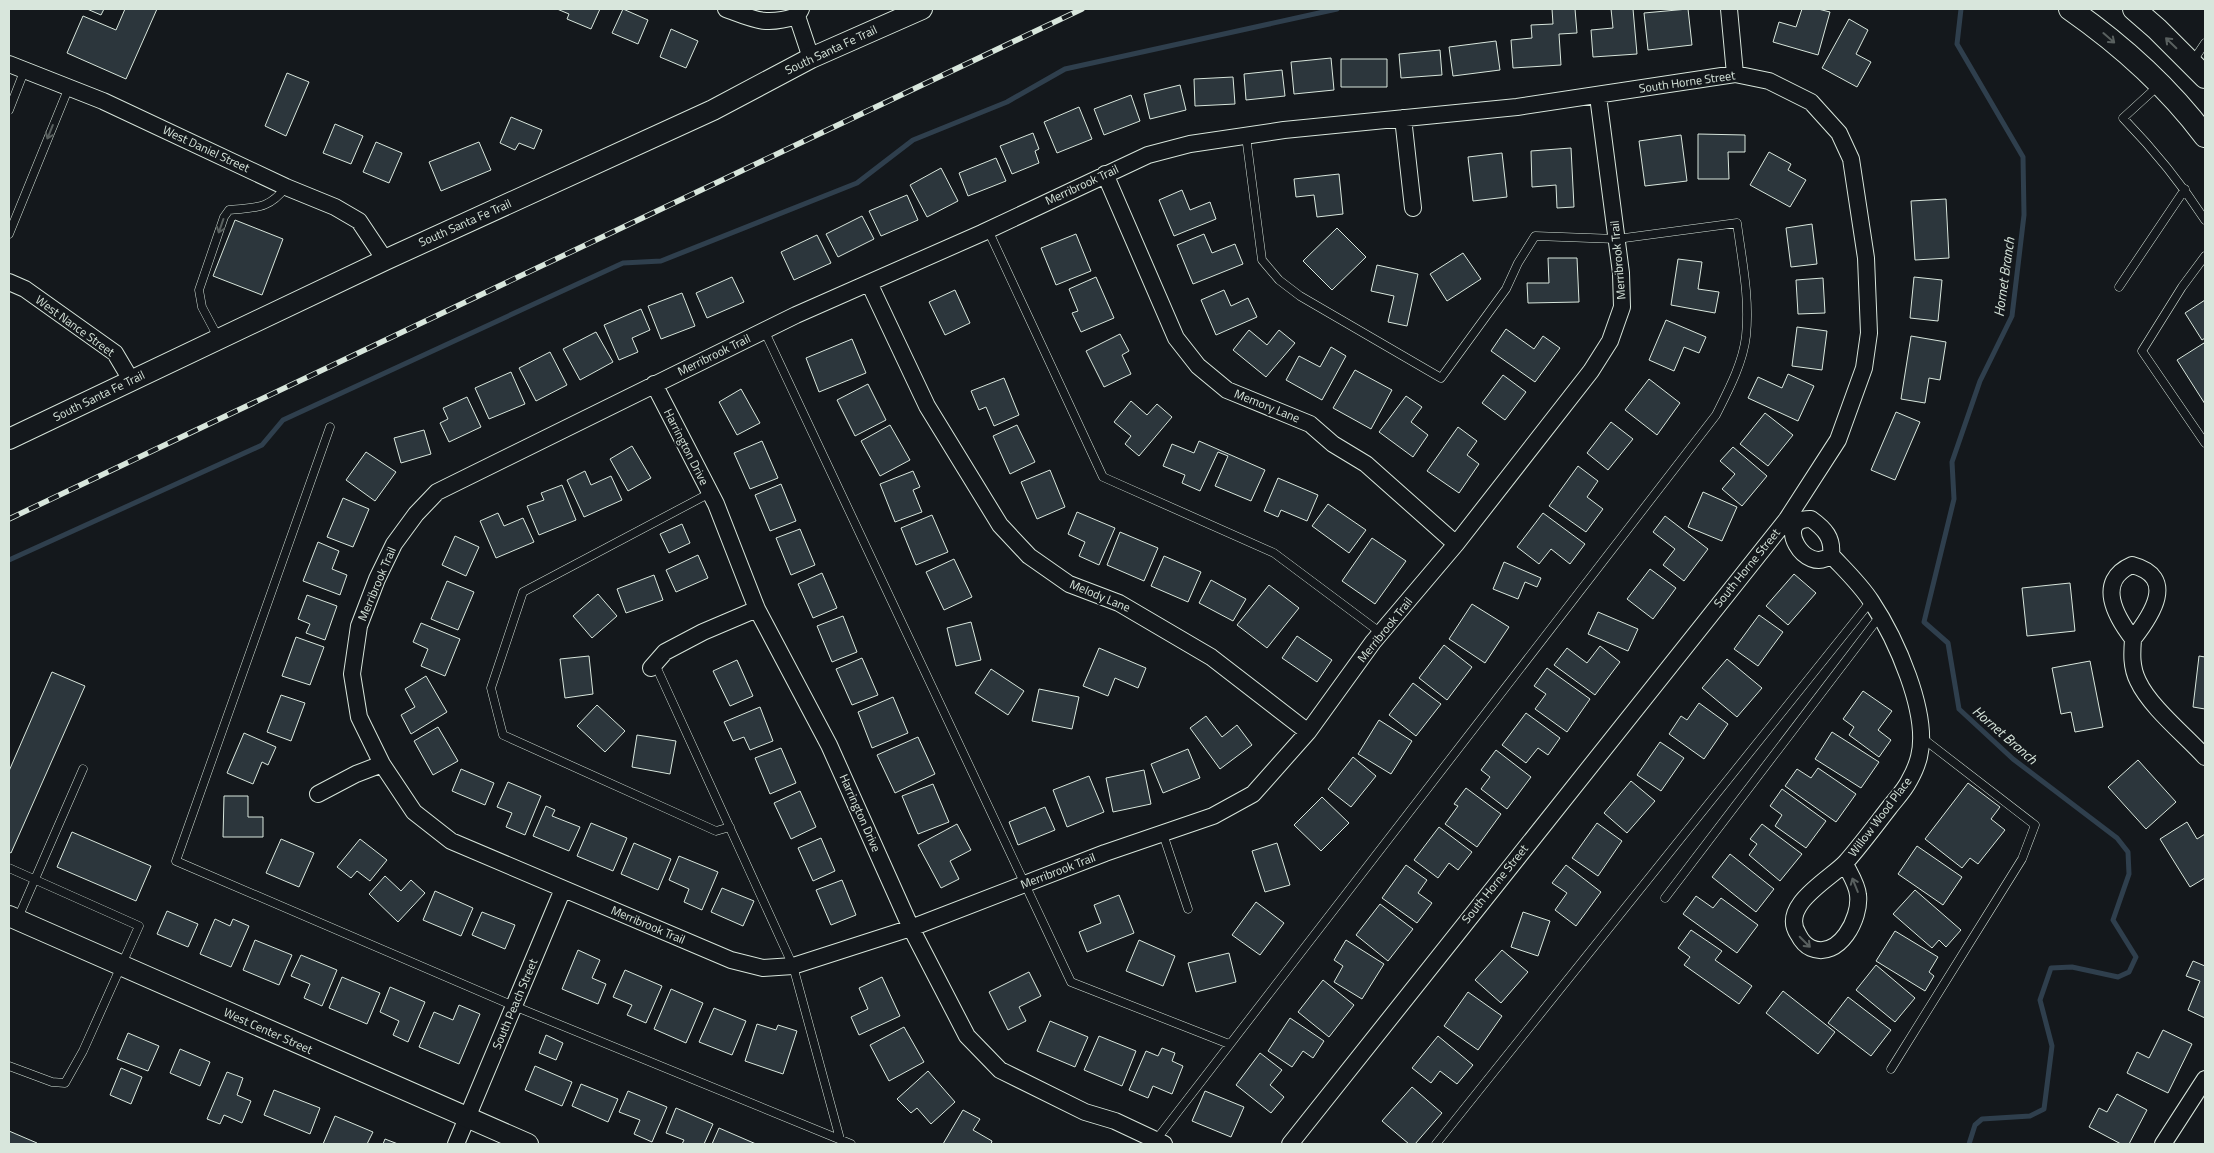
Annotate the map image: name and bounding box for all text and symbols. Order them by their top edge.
street label: South Santa Fe Trail [781,20,880,79]
one-way arrow [2102,32,2115,44]
one-way arrow [2166,37,2178,49]
street label: South Horne Street [1638,65,1737,98]
street label: West Daniel Street [160,120,254,177]
one-way arrow [45,124,55,139]
street label: Merribrook Trail [1042,159,1122,210]
street label: South Santa Fe Trail [415,194,514,252]
one-way arrow [216,218,225,233]
street label: Merribrook Trail [1605,220,1630,300]
water label: Hornet Branch [1988,235,2020,318]
street label: West Nance Street [32,290,120,361]
street label: Merribrook Trail [674,329,754,380]
street label: South Santa Fe Trail [50,365,148,426]
street label: Memory Lane [1231,384,1303,427]
street label: Harrington Drive [659,405,714,488]
street label: South Horne Street [1709,523,1785,611]
street label: Merribrook Trail [352,544,401,624]
street label: Melody Lane [1067,574,1133,617]
street label: Merribrook Trail [1352,593,1417,666]
water label: Hornet Branch [1968,700,2043,769]
street label: Harrington Drive [835,771,886,855]
street label: Willow Wood Place [1843,773,1916,861]
street label: South Horne Street [1457,839,1533,927]
street label: Merribrook Trail [1017,847,1098,894]
one-way arrow [1850,878,1859,894]
street label: Merribrook Trail [608,900,688,949]
one-way arrow [1798,936,1811,948]
street label: South Peach Street [487,955,543,1052]
street label: West Center Street [221,1002,317,1059]

